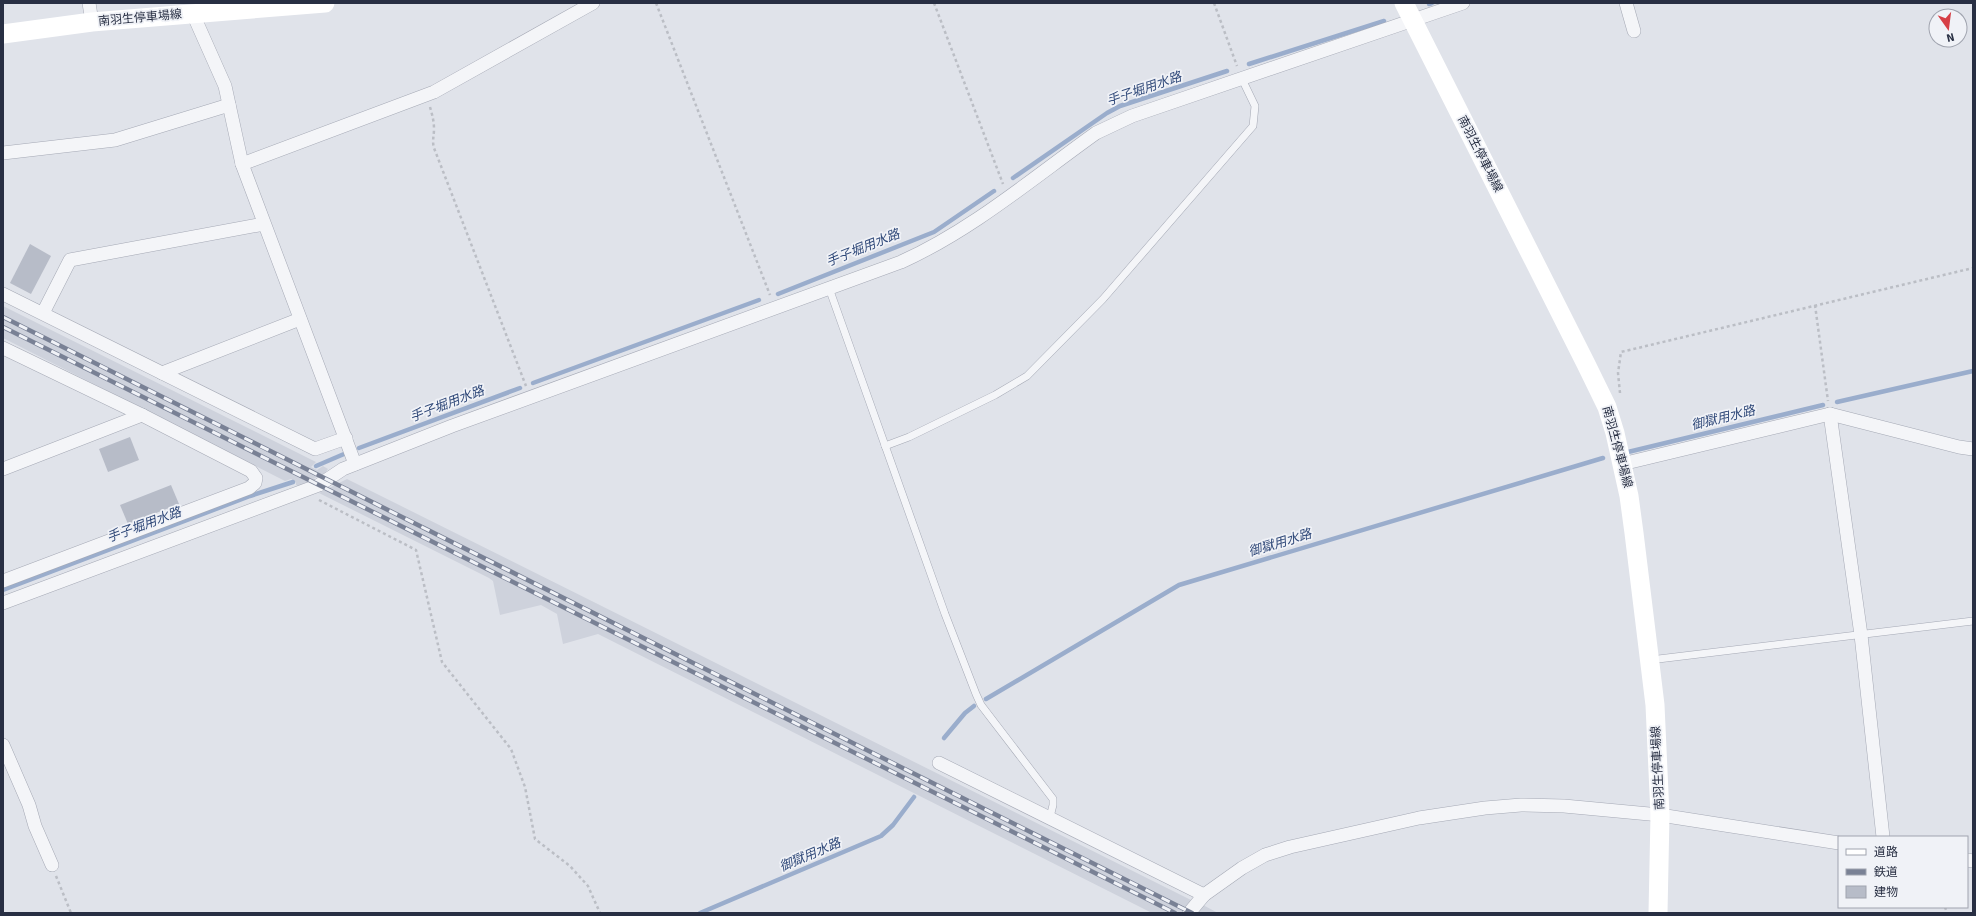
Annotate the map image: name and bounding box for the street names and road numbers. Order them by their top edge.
street label: 南羽生停車場線 [97,7,183,29]
street label: 南羽生停車場線 [1454,113,1506,195]
street label: 南羽生停車場線 [1599,404,1635,490]
street label: 南羽生停車場線 [1648,726,1668,810]

